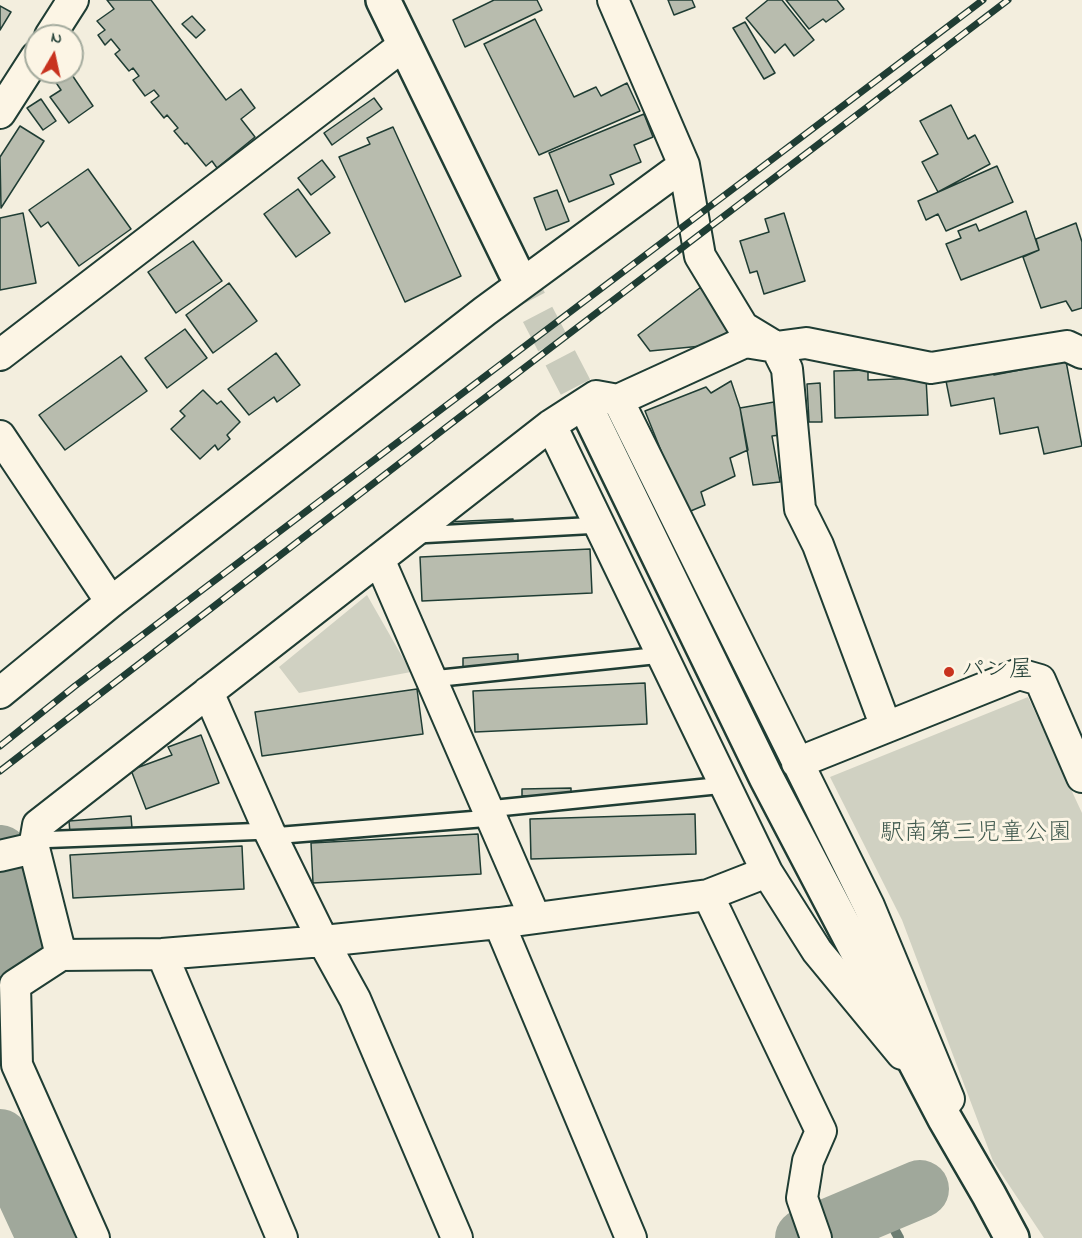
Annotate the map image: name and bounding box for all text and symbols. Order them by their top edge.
north arrow [24,24,84,84]
text: N [49,25,64,51]
place label: パン屋 [961,658,1033,686]
marker: パン屋 [942,665,956,679]
park label: 駅南第三児童公園 [880,821,1072,849]

